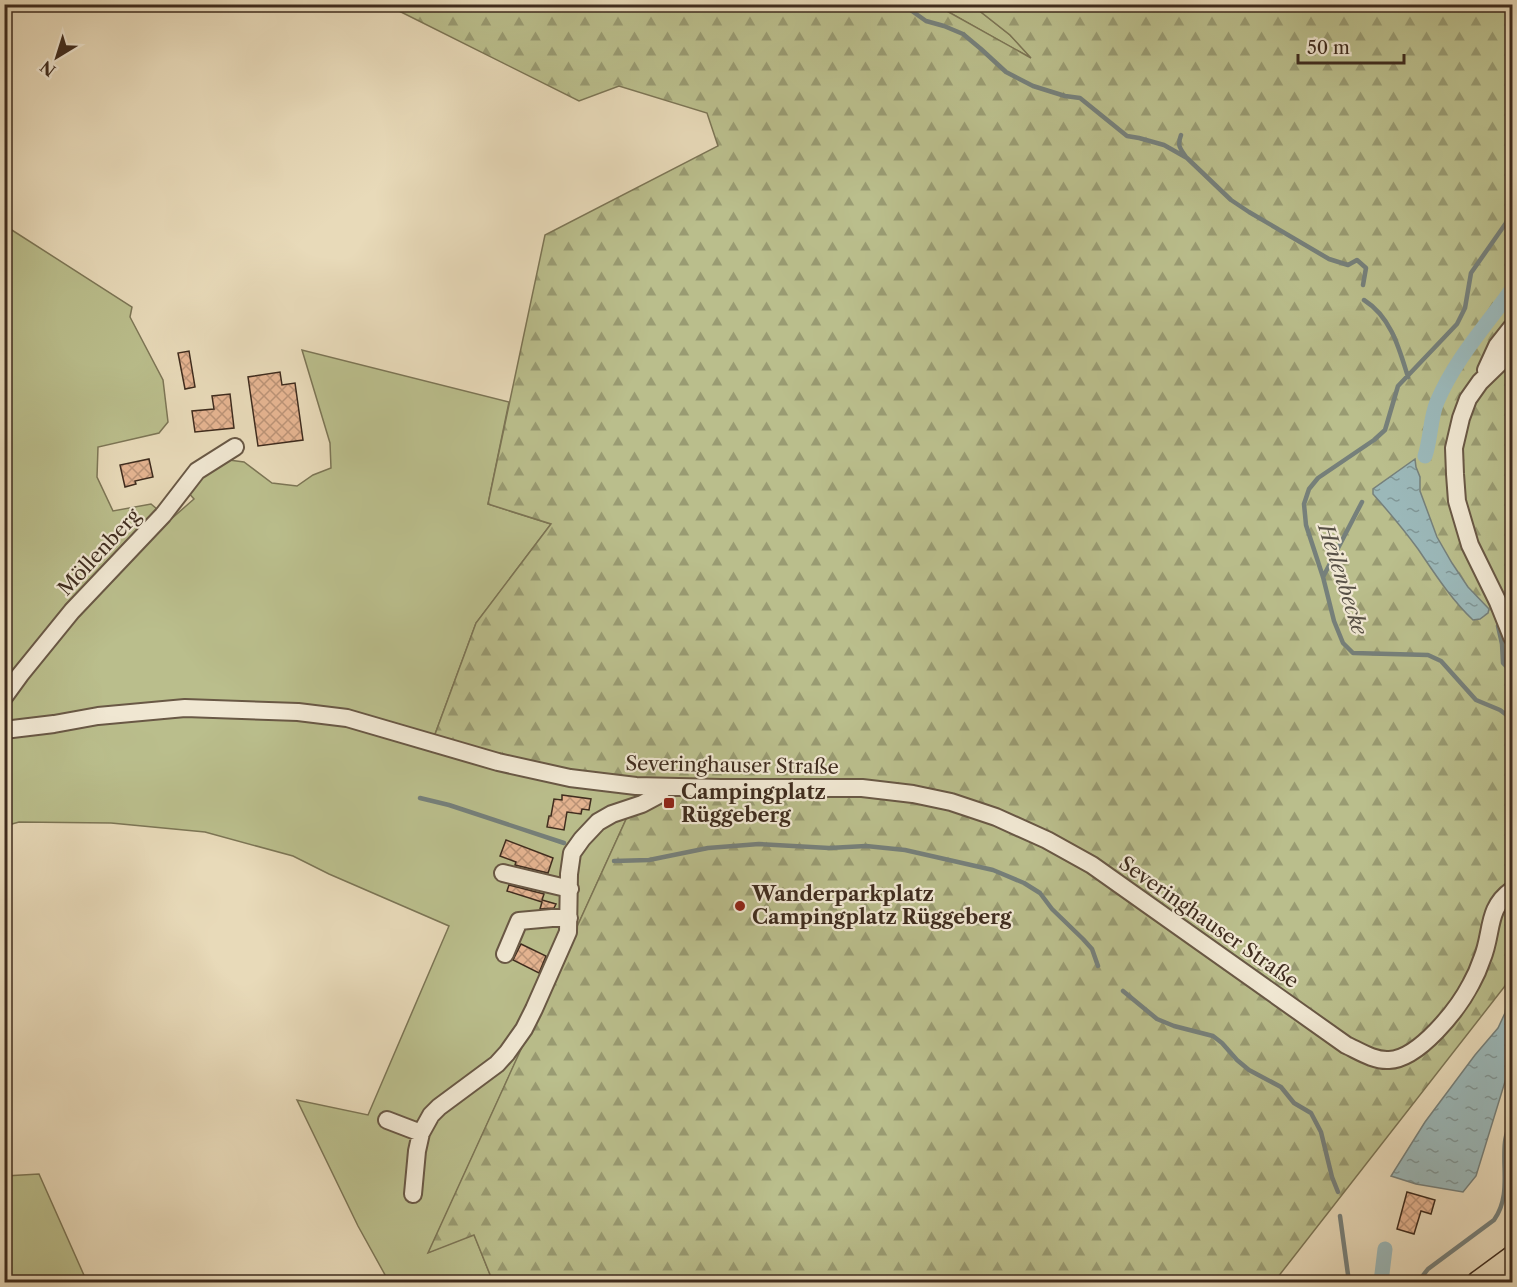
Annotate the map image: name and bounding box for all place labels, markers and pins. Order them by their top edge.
place label: Campingplatz Rüggeberg [681,780,826,827]
marker: Campingplatz Rüggeberg [662,796,676,810]
place label: Wanderparkplatz Campingplatz Rüggeberg [751,882,1012,929]
marker: Wanderparkplatz Campingplatz Rüggeberg [733,899,747,913]

